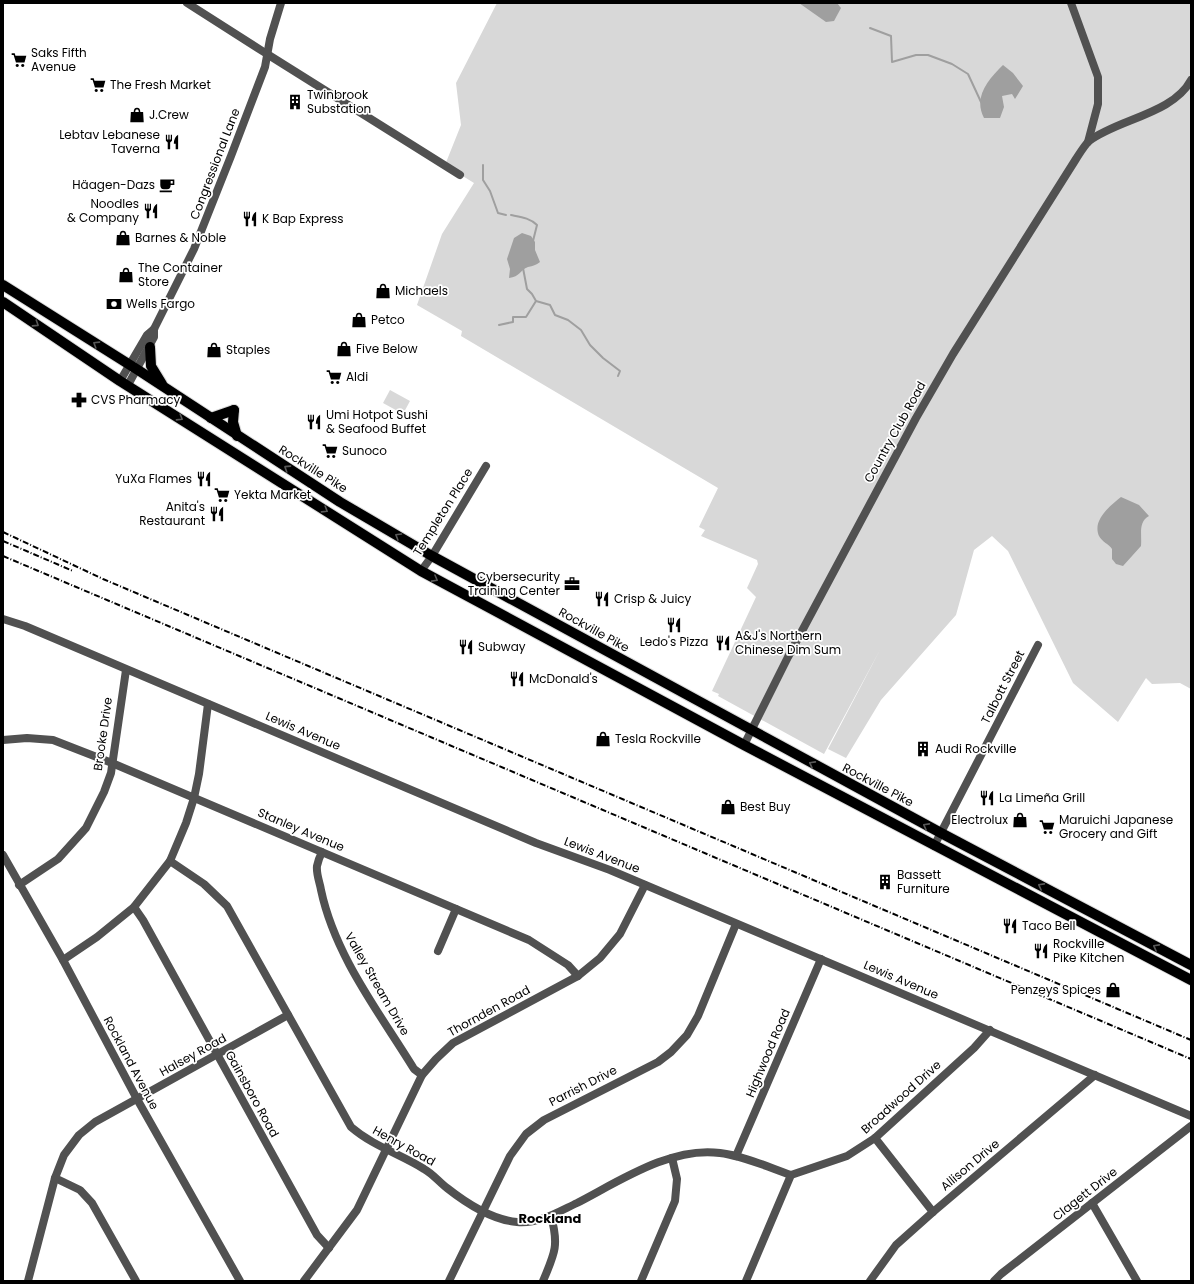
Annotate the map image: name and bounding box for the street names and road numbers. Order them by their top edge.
street label: Congressional Lane [185,106,244,222]
street label: Country Club Road [860,378,930,486]
street label: Rockville Pike [276,441,351,497]
street label: Templeton Place [409,465,476,559]
street label: Rockville Pike [556,603,633,656]
street label: Talbott Street [977,647,1028,726]
street label: Brooke Drive [89,696,116,772]
street label: Lewis Avenue [263,707,343,754]
street label: Rockville Pike [840,759,917,810]
street label: Stanley Avenue [255,804,347,855]
street label: Lewis Avenue [562,832,643,877]
street label: Valley Stream Drive [341,929,414,1039]
street label: Lewis Avenue [861,956,941,1003]
street label: Thornden Road [445,981,533,1040]
street label: Highwood Road [741,1006,794,1100]
street label: Rockland Avenue [100,1013,163,1112]
street label: Halsey Road [156,1029,229,1080]
street label: Gainsboro Road [222,1047,283,1140]
street label: Broadwood Drive [857,1056,944,1137]
street label: Parrish Drive [546,1061,620,1110]
street label: Henry Road [370,1121,439,1170]
street label: Allison Drive [937,1135,1003,1194]
street label: Clagett Drive [1049,1163,1121,1224]

